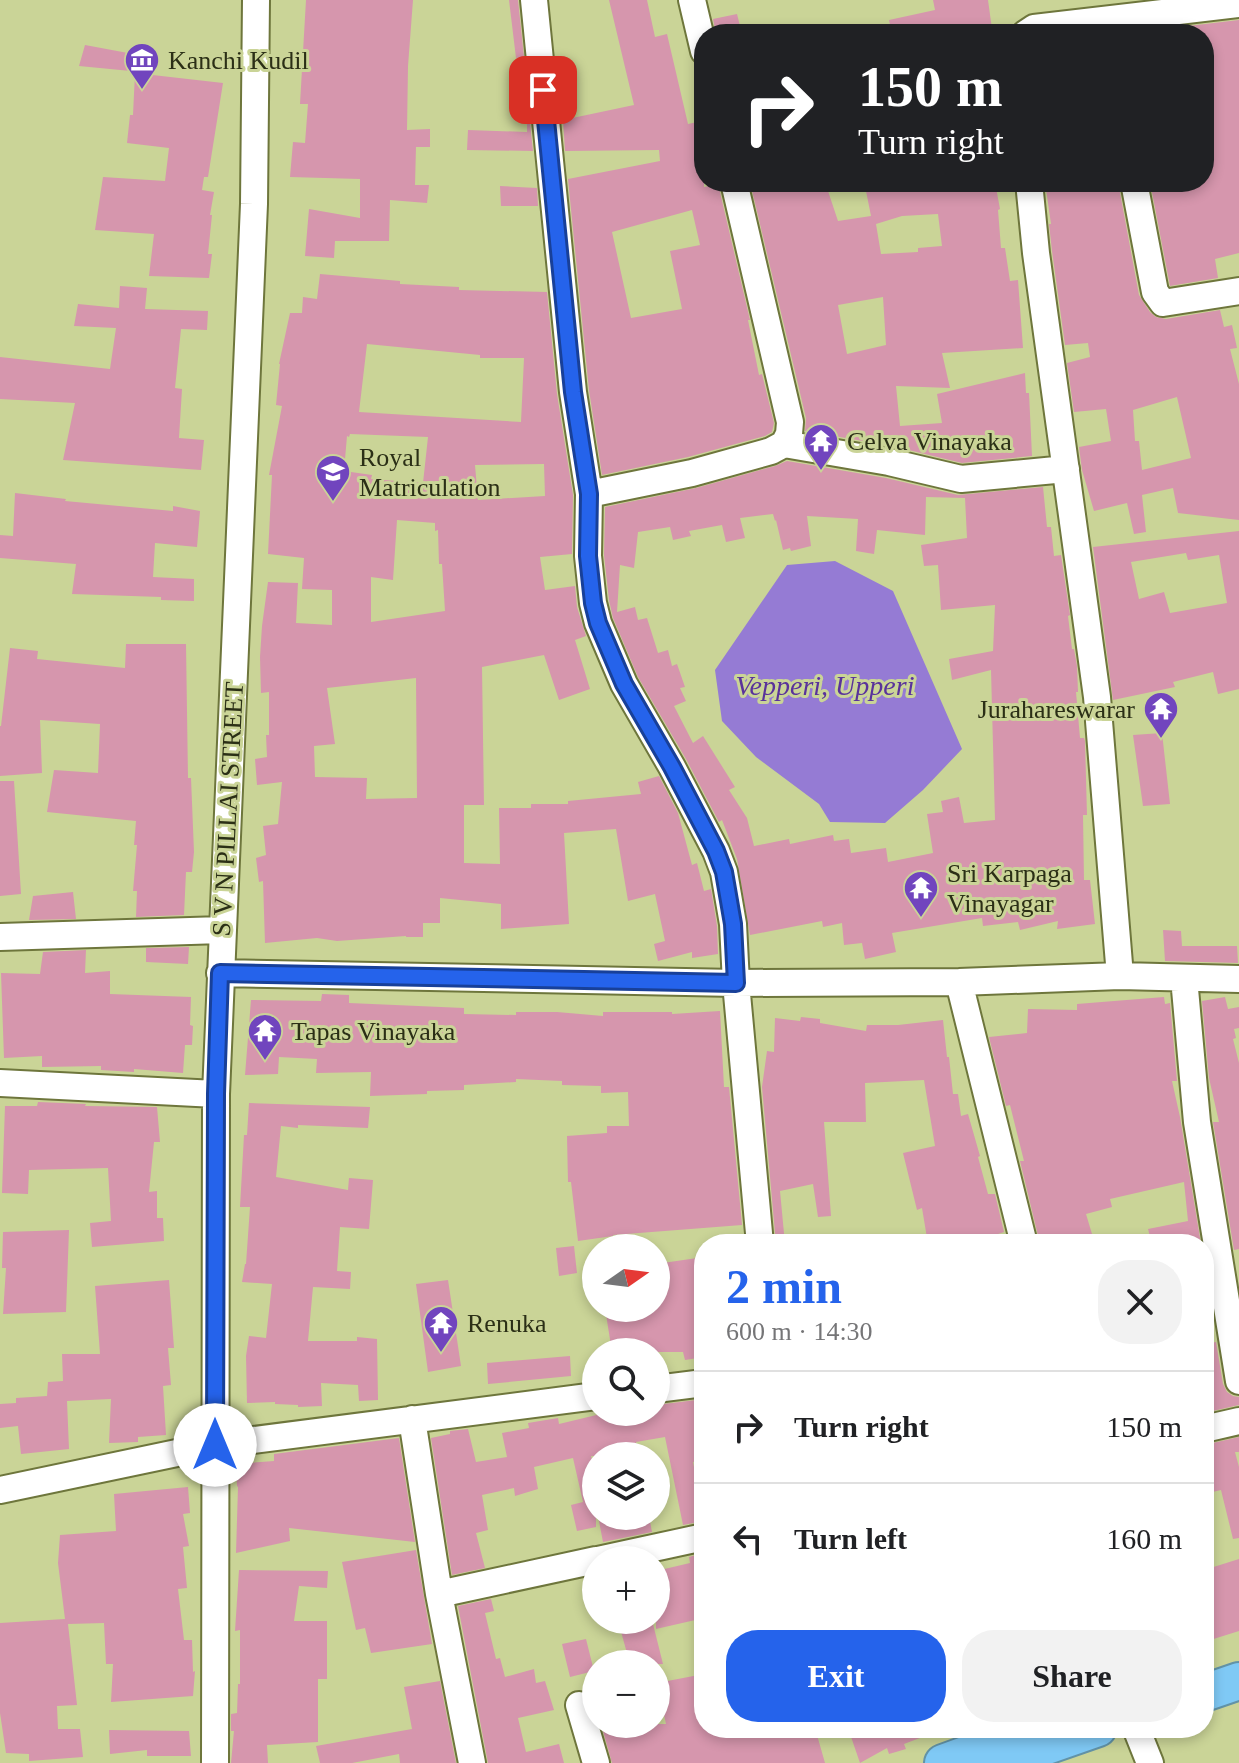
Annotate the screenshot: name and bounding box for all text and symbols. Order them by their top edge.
museum icon: Kanchi Kudil [123,41,161,91]
place label: Kanchi Kudil [168,46,309,75]
pin [509,56,577,124]
icon: right [726,56,830,160]
text: 150 m [858,56,1003,118]
icon: arrive [521,68,565,112]
text: Turn right [858,122,1004,162]
temple icon: Celva Vinayaka [802,422,840,472]
place label: Celva Vinayaka [847,427,1012,456]
place label: Royal Matriculation [359,443,501,502]
school or university icon: Royal Matriculation [314,453,352,503]
water label: Vepperi, Upperi [736,670,914,701]
street label: S V N PILLAI STREET [207,681,249,937]
temple icon: Jurahareswarar [1142,690,1180,740]
place label: Jurahareswarar [978,695,1135,724]
place label: Sri Karpaga Vinayagar [947,859,1072,918]
temple icon: Sri Karpaga Vinayagar [902,869,940,919]
temple icon: Tapas Vinayaka [246,1012,284,1062]
place label: Tapas Vinayaka [291,1017,456,1046]
north arrow [582,1234,670,1322]
map controls [582,1234,670,1738]
text: 2 min [726,1260,842,1313]
button: close [1098,1260,1182,1344]
temple icon: Renuka [422,1304,460,1354]
place label: Renuka [467,1309,547,1338]
text: 600 m · 14:30 [726,1317,873,1346]
button: search [582,1338,670,1426]
position arrow [173,1403,257,1487]
icon: right [726,1405,770,1449]
text: Turn right [794,1410,929,1443]
text: 150 m [1106,1410,1182,1443]
button: layers [582,1442,670,1530]
icon: left [726,1517,770,1561]
text: Turn left [794,1522,907,1555]
text: 160 m [1106,1522,1182,1555]
button: + [582,1546,670,1634]
button: Exit [726,1630,946,1722]
button: Share [962,1630,1182,1722]
button: − [582,1650,670,1738]

